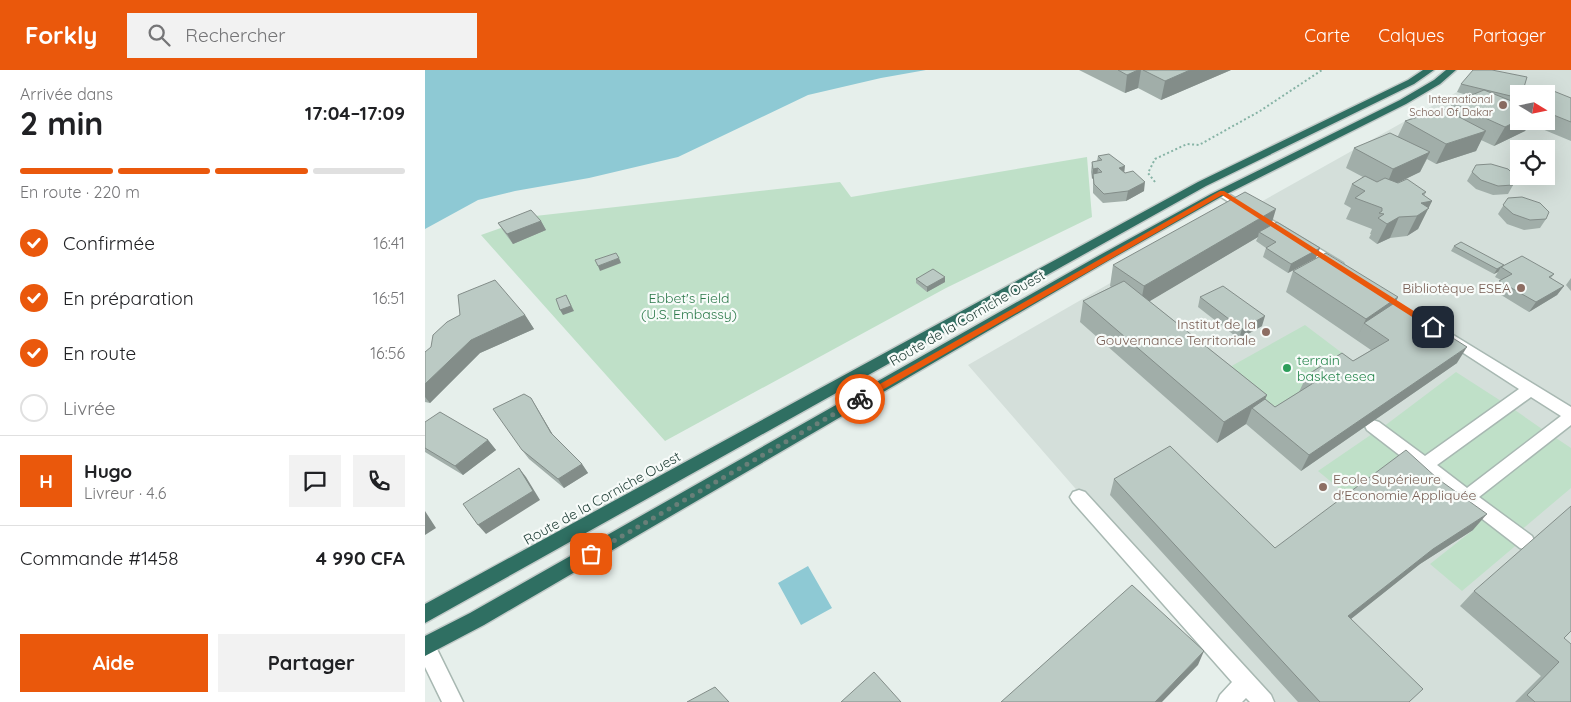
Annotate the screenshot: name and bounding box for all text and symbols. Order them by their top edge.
search box [127,13,477,58]
text: Forkly [25,20,97,50]
icon: search [145,21,173,49]
text: Rechercher [185,23,286,47]
text: Carte [1304,24,1350,47]
text: Calques [1378,24,1445,47]
text: Partager [1473,24,1546,47]
text: Arrivée dans [20,84,113,104]
north arrow [1510,85,1555,130]
map controls [1510,85,1555,185]
place label: International School Of Dakar [1409,92,1494,119]
marker: International School Of Dakar [1497,99,1509,111]
text: 17:04–17:09 [305,101,405,125]
text: 2 min [20,103,103,143]
button: locate [1510,140,1555,185]
text: En route · 220 m [20,182,140,202]
icon: check [20,229,48,257]
text: Confirmée [63,231,155,255]
text: 16:41 [373,233,405,253]
street label: Route de la Corniche Ouest [886,266,1048,370]
place label: Bibliotèque ESEA [1402,279,1511,297]
marker: Bibliotèque ESEA [1515,282,1527,294]
icon: check [20,284,48,312]
text: En préparation [63,286,194,310]
text: 16:51 [373,288,405,308]
park label: Ebbet's Field (U.S. Embassy) [641,289,737,323]
pin [1412,306,1454,348]
icon: home [1419,313,1447,341]
place label: Institut de la Gouvernance Territoriale [1096,315,1256,349]
marker: Institut de la Gouvernance Territoriale [1260,326,1272,338]
icon: check [20,339,48,367]
text: En route [63,341,136,365]
text: 16:56 [370,343,405,363]
place label: terrain basket esea [1297,351,1375,385]
marker: terrain basket esea [1281,362,1293,374]
courier [835,374,885,424]
icon: bike [846,385,874,413]
text: Livrée [63,396,116,420]
street label: Route de la Corniche Ouest [520,447,684,549]
button: chat [289,455,341,507]
button: phone [353,455,405,507]
text: Hugo [84,459,132,483]
text: H [39,469,53,493]
place label: Ecole Supérieure d'Economie Appliquée [1333,470,1476,504]
marker: Ecole Supérieure d'Economie Appliquée [1317,481,1329,493]
text: Livreur · 4.6 [84,483,166,503]
pin [570,533,612,575]
icon: bag [577,540,605,568]
text: Commande #1458 [20,546,178,570]
text: 4 990 CFA [316,546,405,570]
button: Aide [20,634,208,692]
button: Partager [218,634,405,692]

